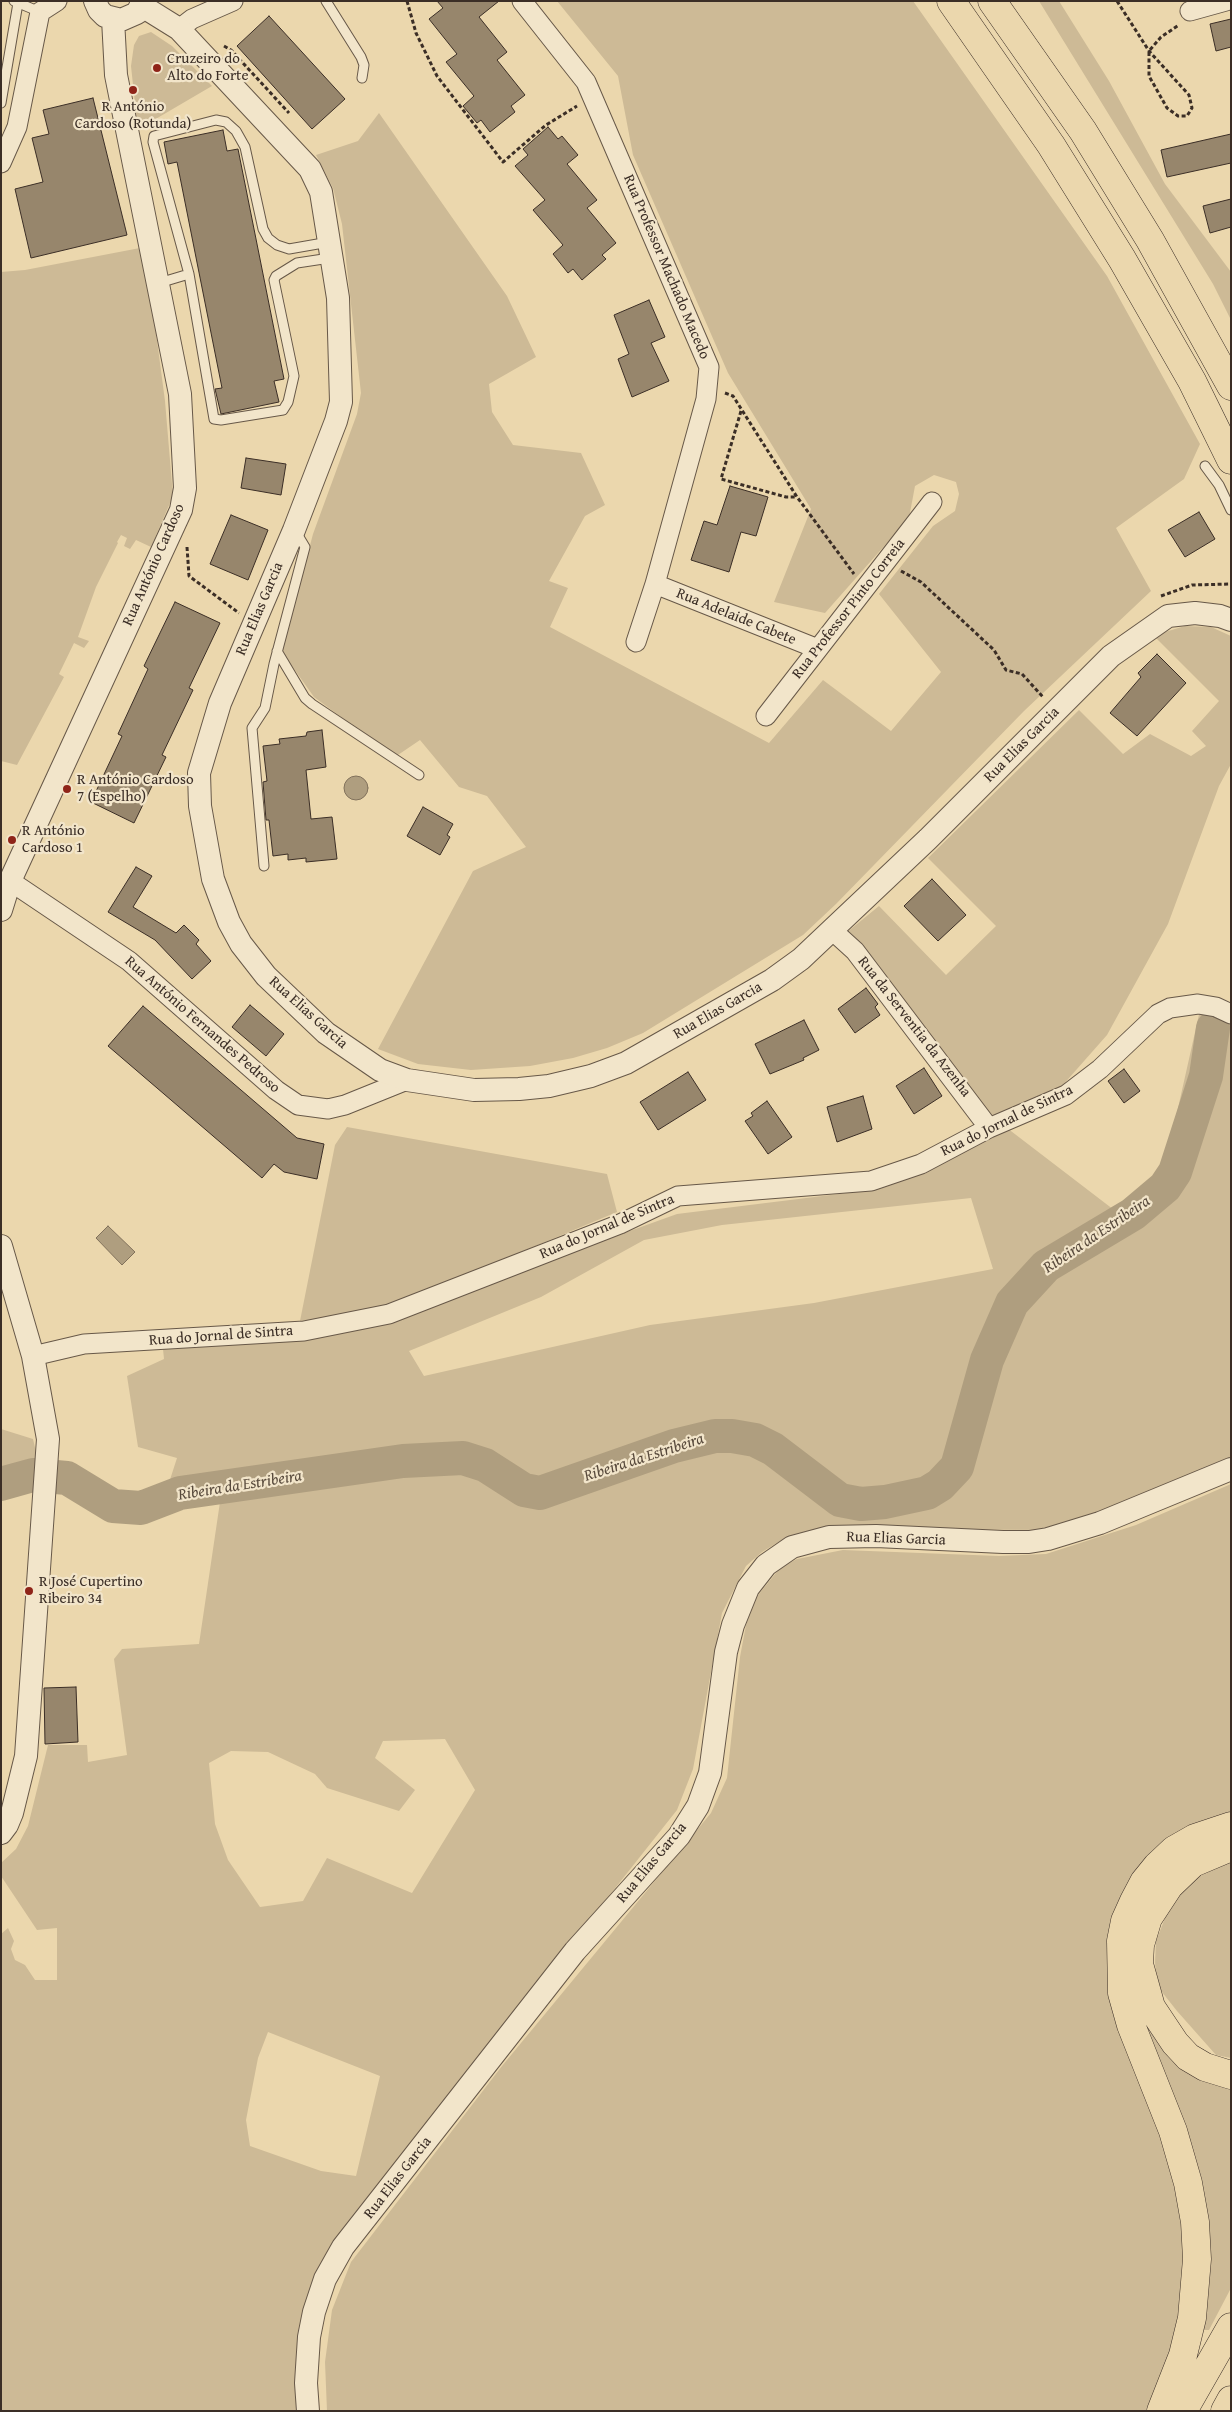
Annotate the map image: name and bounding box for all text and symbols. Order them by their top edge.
place label: Cruzeiro do Alto do Forte [167,50,248,85]
marker: Cruzeiro do Alto do Forte [151,62,163,74]
marker: R António Cardoso (Rotunda) [127,84,139,96]
place label: R António Cardoso (Rotunda) [75,98,191,133]
street label: Rua Professor Machado Macedo [619,172,713,362]
street label: Rua António Cardoso [119,501,189,629]
street label: Rua Professor Pinto Correia [789,535,909,683]
street label: Rua Elias Garcia [232,560,288,658]
street label: Rua Adelaide Cabete [674,585,798,649]
street label: Rua Elias Garcia [981,704,1063,786]
place label: R António Cardoso 7 (Espelho) [77,771,194,806]
marker: R António Cardoso 7 (Espelho) [61,783,73,795]
place label: R António Cardoso 1 [22,822,85,857]
marker: R António Cardoso 1 [6,834,18,846]
street label: Rua António Fernandes Pedroso [121,953,283,1097]
street label: Rua da Serventia da Azenha [853,953,975,1101]
street label: Rua Elias Garcia [265,973,351,1053]
street label: Rua Elias Garcia [670,978,766,1044]
street label: Rua do Jornal de Sintra [938,1081,1076,1161]
street label: Rua do Jornal de Sintra [537,1191,677,1263]
water label: Ribeira da Estribeira [1040,1192,1154,1278]
street label: Rua do Jornal de Sintra [148,1322,294,1350]
water label: Ribeira da Estribeira [582,1430,706,1486]
water label: Ribeira da Estribeira [177,1467,303,1505]
street label: Rua Elias Garcia [846,1528,946,1550]
place label: R José Cupertino Ribeiro 34 [39,1573,143,1608]
marker: R José Cupertino Ribeiro 34 [23,1585,35,1597]
street label: Rua Elias Garcia [613,1819,691,1907]
street label: Rua Elias Garcia [360,2133,436,2223]

